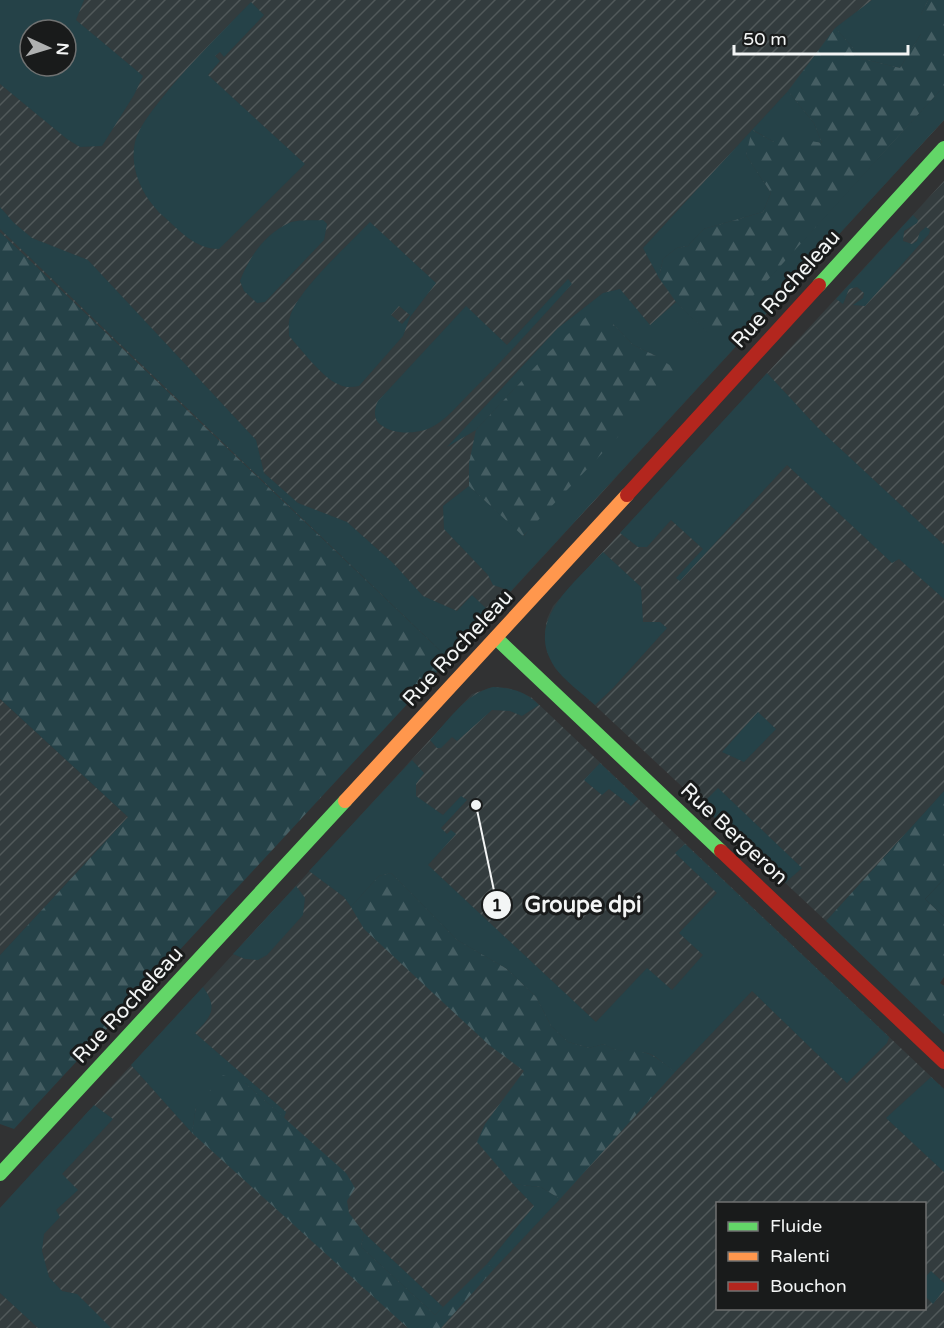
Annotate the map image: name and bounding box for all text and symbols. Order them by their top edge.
north arrow [18,18,78,78]
scale bar [734,18,908,56]
text: 50 m [743,28,787,50]
text: N [52,42,72,56]
street label: Rue Rocheleau [726,225,846,353]
street label: Rue Rocheleau [398,585,518,711]
street label: Rue Bergeron [675,778,793,890]
callout: Groupe dpi [482,885,653,925]
text: Groupe dpi [525,892,641,918]
text: 1 [491,894,503,916]
street label: Rue Rocheleau [68,942,188,1068]
legend [716,1202,926,1310]
text: Fluide [770,1215,822,1237]
text: Ralenti [770,1245,830,1267]
text: Bouchon [770,1275,847,1297]

